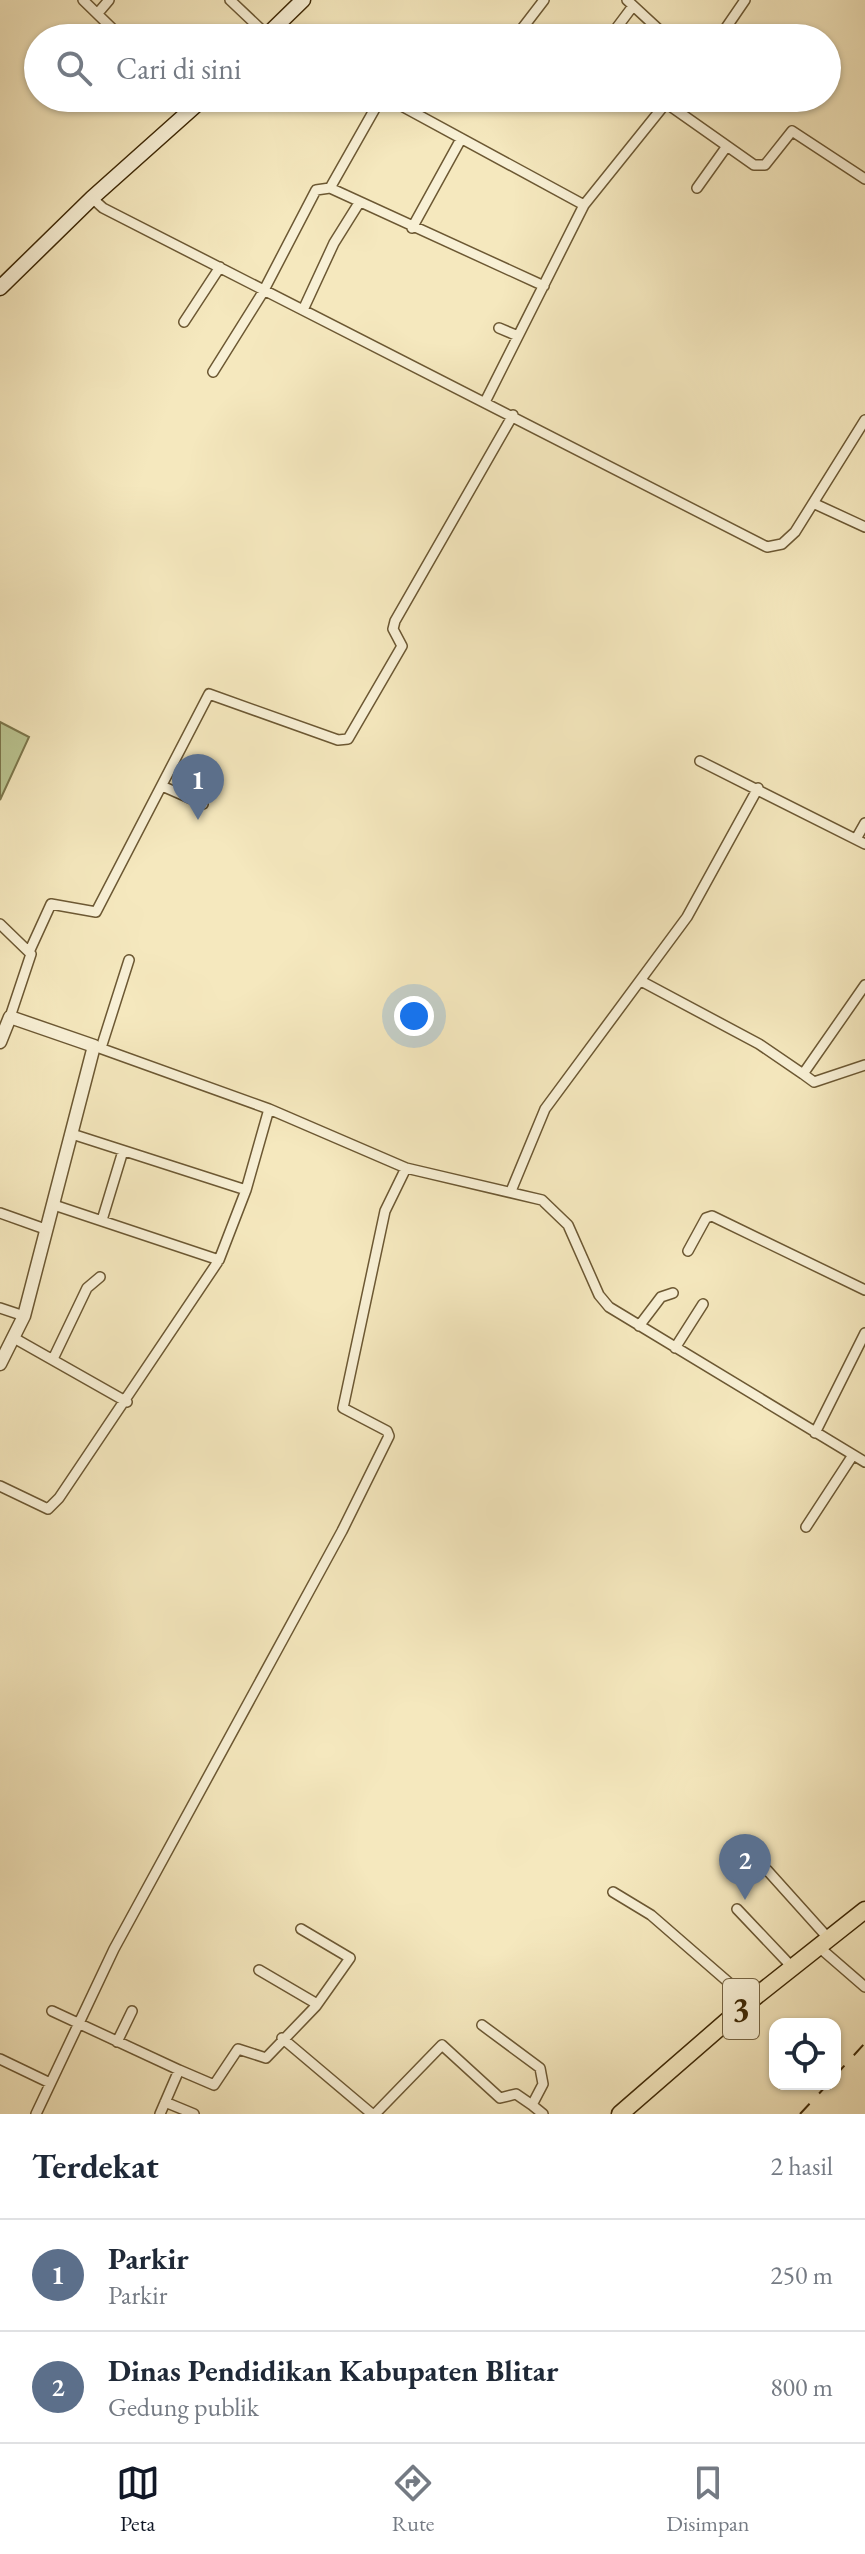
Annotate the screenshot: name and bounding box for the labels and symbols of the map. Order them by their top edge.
pin: 1 [172,754,224,820]
your location [394,996,434,1036]
pin: 2 [719,1834,771,1900]
road number: 3 [723,1979,759,2039]

